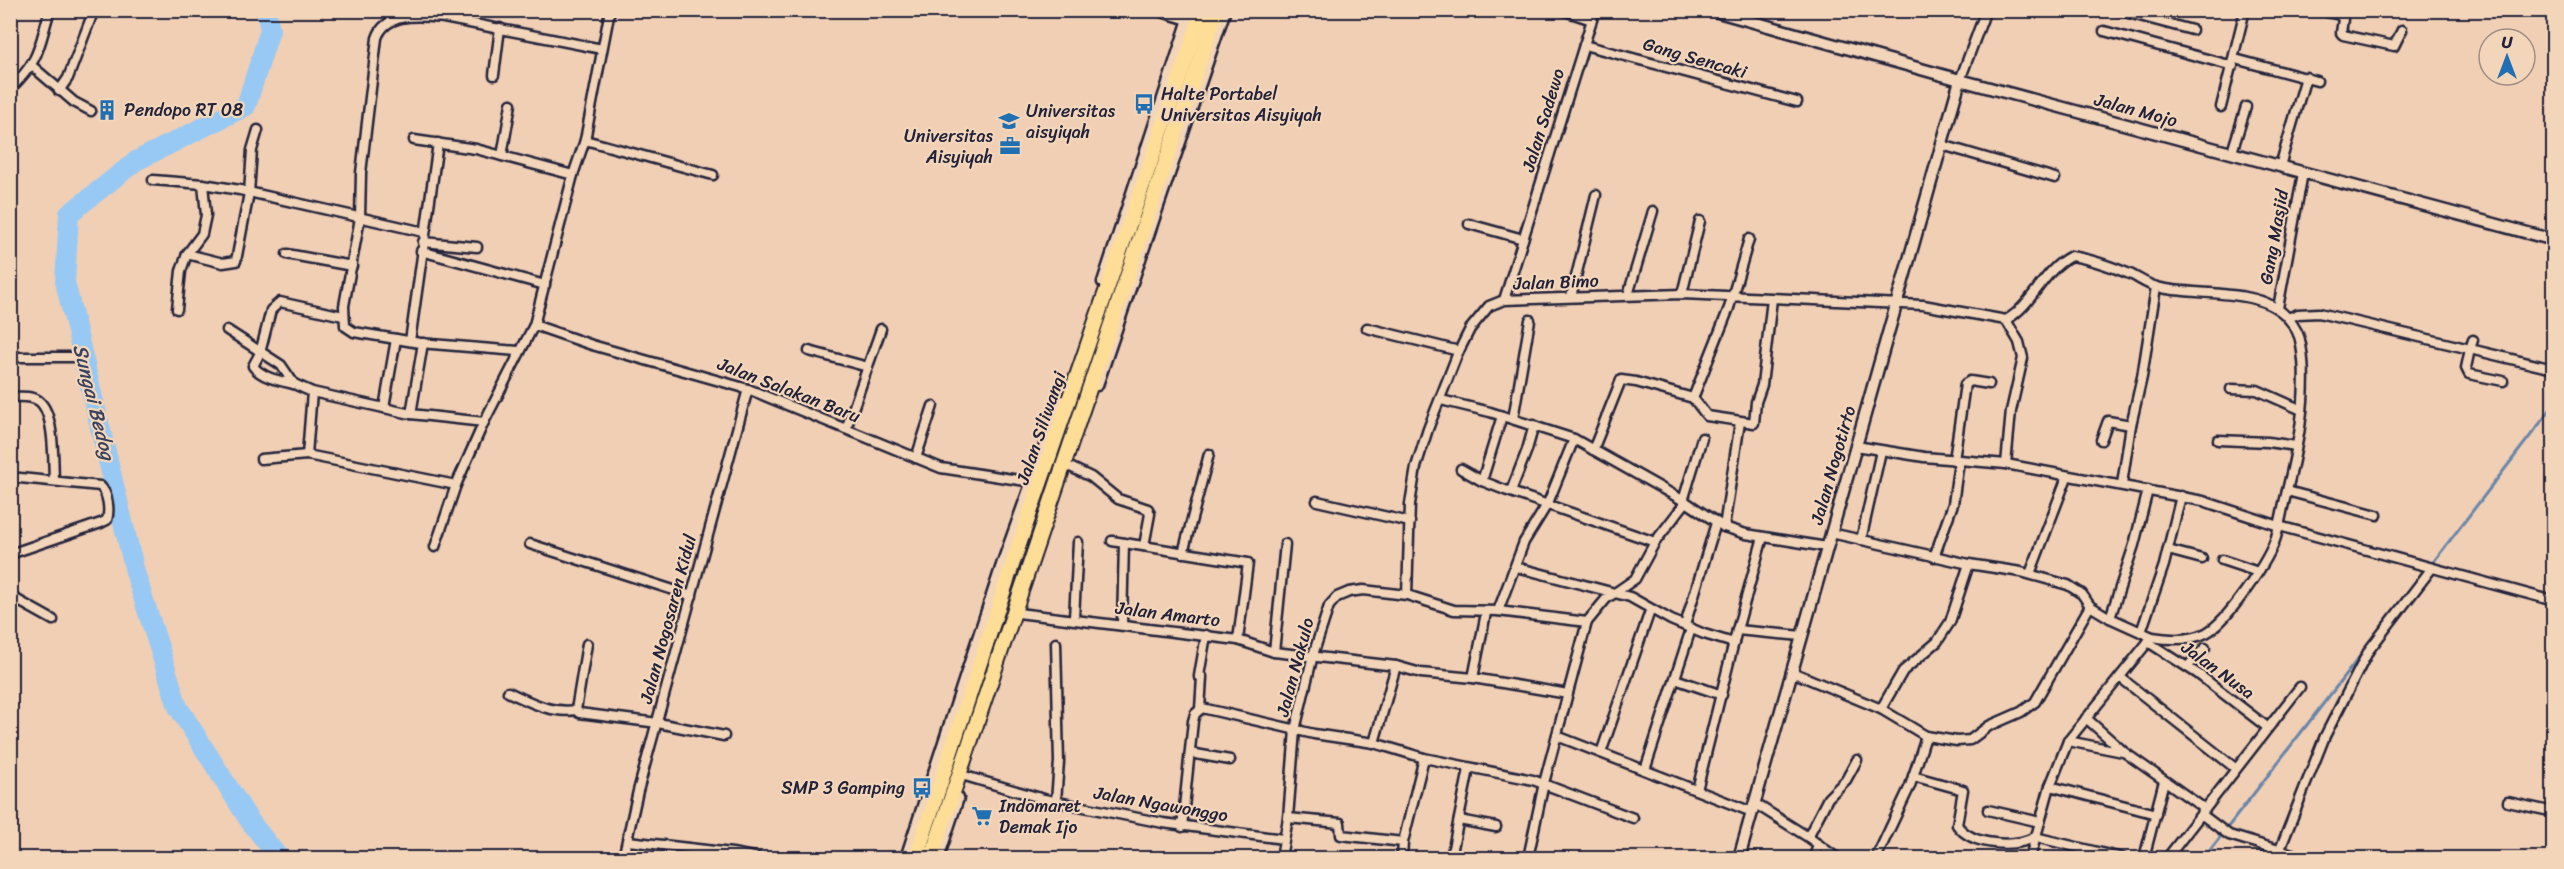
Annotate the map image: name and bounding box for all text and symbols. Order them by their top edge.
north arrow [2477,27,2537,87]
street label: Gang Sencaki [1639,28,1752,88]
text: U [2502,28,2514,57]
street label: Jalan Sadewo [1512,64,1574,177]
place label: Halte Portabel Universitas Aisyiyah [1161,78,1322,131]
street label: Jalan Mojo [2090,83,2181,136]
bus stop icon: Halte Portabel Universitas Aisyiyah [1132,92,1156,116]
place label: Pendopo RT 08 [124,94,243,126]
place label: Universitas aisyiyah [1026,95,1116,148]
building icon: Pendopo RT 08 [95,98,119,122]
school or university icon: Universitas aisyiyah [997,109,1021,133]
place label: Universitas Aisyiyah [904,120,994,173]
office icon: Universitas Aisyiyah [998,134,1022,158]
street label: Gang Masjid [2250,186,2298,287]
street label: Jalan Bimo [1512,265,1599,300]
water label: Sungai Bedog [63,340,126,466]
street label: Jalan Salakan Baru [712,348,866,432]
street label: Jalan Siliwangi [1006,366,1076,490]
street label: Jalan Nogotirto [1801,402,1865,529]
street label: Jalan Nogosaren Kidul [630,530,706,708]
street label: Jalan Amarto [1113,592,1222,636]
street label: Jalan Nakulo [1266,614,1324,721]
street label: Jalan Nusa [2174,632,2262,708]
place label: SMP 3 Gamping [781,772,905,804]
bus stop icon: SMP 3 Gamping [910,776,934,800]
street label: Jalan Ngawonggo [1091,776,1230,832]
place label: Indomaret Demak Ijo [998,790,1081,843]
supermarket icon: Indomaret Demak Ijo [970,804,994,828]

